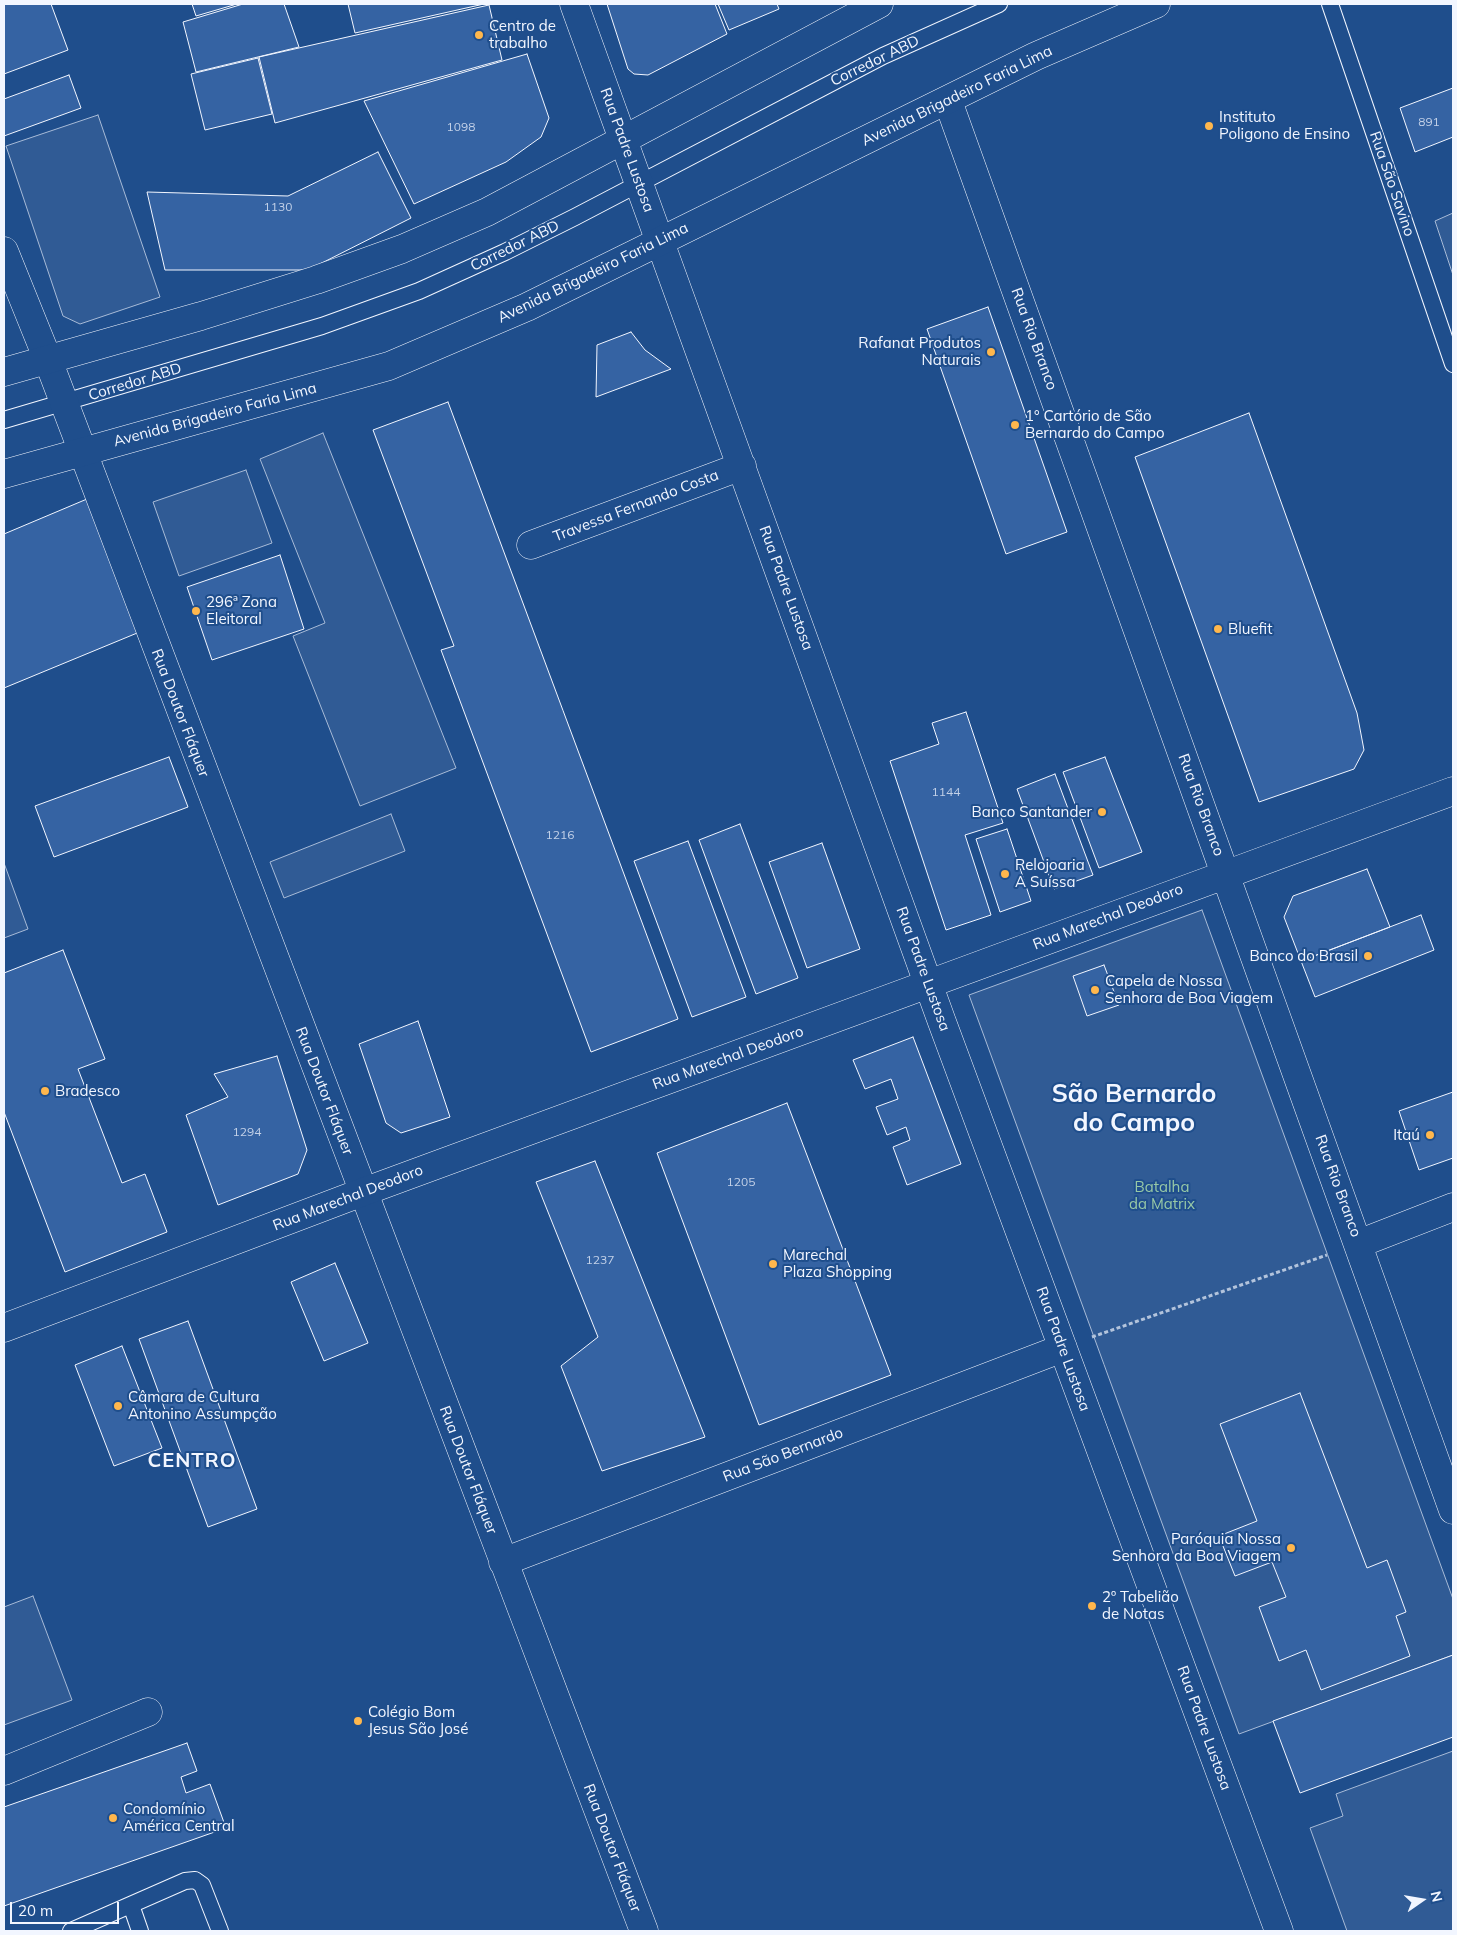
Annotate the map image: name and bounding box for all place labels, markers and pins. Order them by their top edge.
place label: Centro de trabalho [489,17,556,52]
marker: Centro de trabalho [473,29,485,41]
place label: Instituto Poligono de Ensino [1219,108,1350,143]
marker: Instituto Poligono de Ensino [1203,120,1215,132]
place label: Rafanat Produtos Naturais [858,334,981,369]
marker: Rafanat Produtos Naturais [985,346,997,358]
place label: 1° Cartório de São Bernardo do Campo [1025,407,1165,442]
marker: 1° Cartório de São Bernardo do Campo [1009,419,1021,431]
place label: 296ª Zona Eleitoral [206,593,277,628]
marker: 296ª Zona Eleitoral [190,605,202,617]
place label: Bluefit [1228,620,1272,638]
marker: Bluefit [1212,623,1224,635]
place label: Banco Santander [971,803,1092,821]
marker: Banco Santander [1096,806,1108,818]
place label: Relojoaria A Suíssa [1015,856,1085,891]
marker: Relojoaria A Suíssa [999,868,1011,880]
place label: Banco do Brasil [1250,947,1358,965]
marker: Banco do Brasil [1362,950,1374,962]
place label: Capela de Nossa Senhora de Boa Viagem [1105,972,1273,1007]
marker: Capela de Nossa Senhora de Boa Viagem [1089,984,1101,996]
place label: Bradesco [55,1082,120,1100]
marker: Bradesco [39,1085,51,1097]
place label: Itaú [1393,1126,1420,1144]
marker: Itaú [1424,1129,1436,1141]
place label: Marechal Plaza Shopping [783,1246,892,1281]
marker: Marechal Plaza Shopping [767,1258,779,1270]
place label: Câmara de Cultura Antonino Assumpção [128,1388,277,1423]
marker: Câmara de Cultura Antonino Assumpção [112,1400,124,1412]
place label: Paróquia Nossa Senhora da Boa Viagem [1112,1530,1281,1565]
marker: Paróquia Nossa Senhora da Boa Viagem [1285,1542,1297,1554]
place label: 2º Tabelião de Notas [1102,1588,1179,1623]
marker: 2º Tabelião de Notas [1086,1600,1098,1612]
place label: Colégio Bom Jesus São José [368,1703,468,1738]
marker: Colégio Bom Jesus São José [352,1715,364,1727]
place label: Condomínio América Central [123,1800,235,1835]
marker: Condomínio América Central [107,1812,119,1824]

